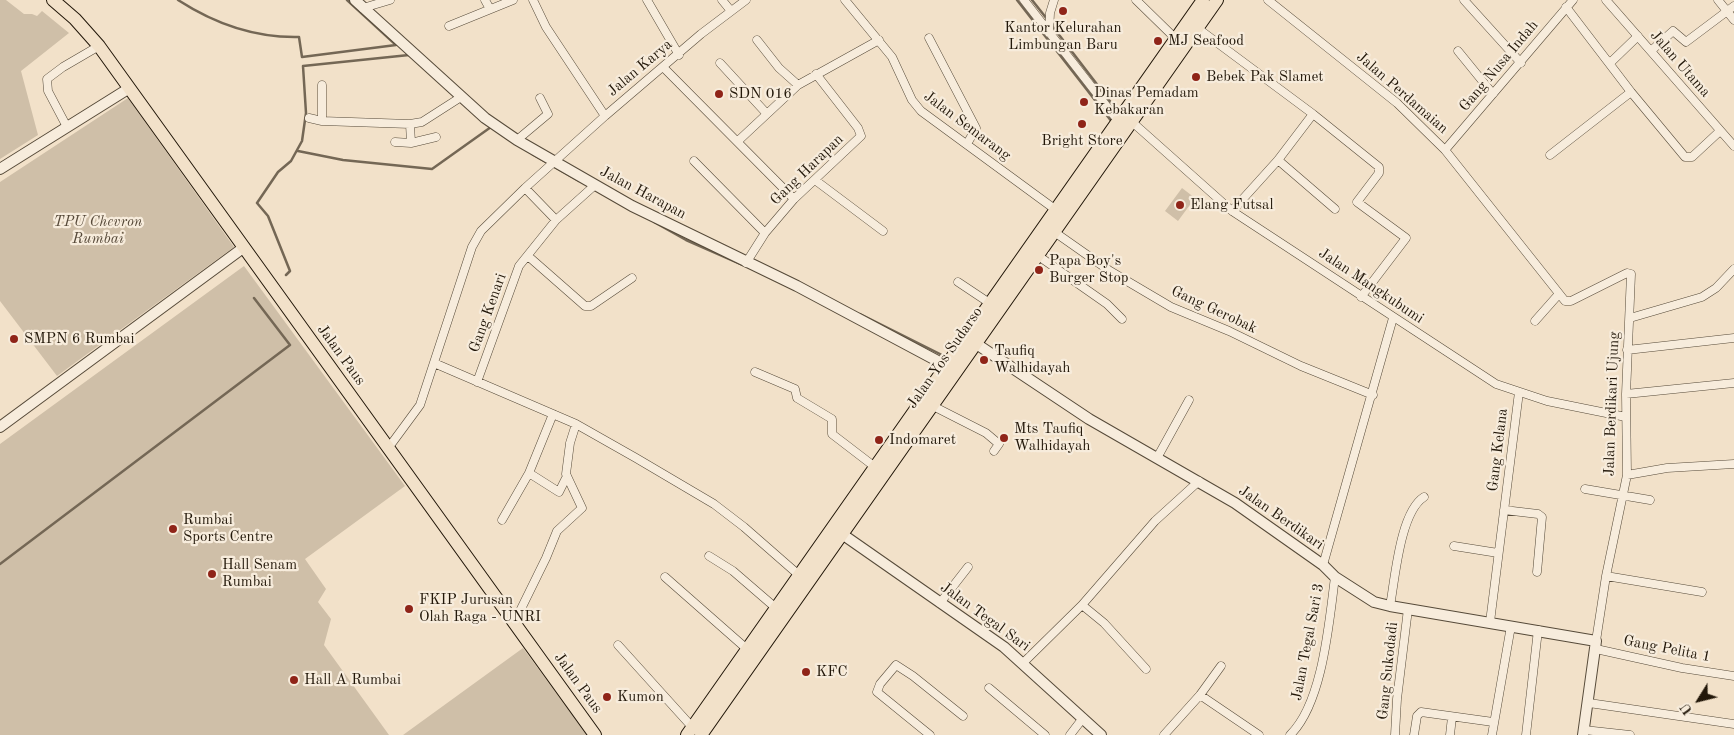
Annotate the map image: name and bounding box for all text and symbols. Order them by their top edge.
marker: Kantor Kelurahan Limbungan Baru [1057,5,1069,17]
street label: Gang Nusa Indah [1456,17,1542,115]
place label: Kantor Kelurahan Limbungan Baru [1004,19,1122,54]
street label: Jalan Utama [1646,27,1714,101]
place label: MJ Seafood [1168,32,1244,50]
marker: MJ Seafood [1152,35,1164,47]
street label: Jalan Karya [604,36,676,100]
street label: Jalan Perdamaian [1352,48,1452,138]
place label: Bebek Pak Slamet [1206,68,1324,86]
marker: Bebek Pak Slamet [1190,71,1202,83]
place label: Dinas Pemadam Kebakaran [1094,84,1199,119]
place label: SDN 016 [729,85,792,103]
street label: Jalan Semarang [920,87,1014,165]
marker: SDN 016 [713,88,725,100]
marker: Dinas Pemadam Kebakaran [1078,96,1090,108]
marker: Bright Store [1076,118,1088,130]
street label: Gang Harapan [767,131,847,209]
place label: Bright Store [1041,132,1123,150]
street label: Jalan Harapan [597,163,689,223]
place label: Elang Futsal [1190,196,1274,214]
marker: Elang Futsal [1174,199,1186,211]
park label: TPU Chevron Rumbai [54,213,142,248]
street label: Jalan Mangkubumi [1315,244,1427,328]
place label: Papa Boy's Burger Stop [1049,252,1129,287]
marker: Papa Boy's Burger Stop [1033,264,1045,276]
street label: Gang Kenari [465,271,511,355]
street label: Gang Gerobak [1168,282,1260,338]
street label: Jalan Yos Sudarso [903,304,987,412]
street label: Jalan Paus [313,321,369,389]
place label: SMPN 6 Rumbai [24,330,135,348]
street label: Jalan Berdikari Ujung [1600,331,1624,477]
marker: SMPN 6 Rumbai [8,333,20,345]
place label: Taufiq Walhidayah [994,342,1071,377]
marker: Taufiq Walhidayah [978,354,990,366]
street label: Gang Kelana [1484,407,1512,493]
place label: Mts Taufiq Walhidayah [1014,420,1091,455]
place label: Indomaret [889,431,956,449]
marker: Mts Taufiq Walhidayah [998,432,1010,444]
marker: Indomaret [873,434,885,446]
street label: Jalan Berdikari [1235,482,1327,554]
place label: Rumbai Sports Centre [183,511,273,546]
marker: Rumbai Sports Centre [167,523,179,535]
place label: Hall Senam Rumbai [222,556,297,591]
marker: Hall Senam Rumbai [206,568,218,580]
street label: Jalan Tegal Sari [937,578,1033,656]
street label: Jalan Tegal Sari 3 [1288,582,1328,702]
place label: FKIP Jurusan Olah Raga - UNRI [419,591,541,626]
marker: FKIP Jurusan Olah Raga - UNRI [403,603,415,615]
street label: Gang Sukodadi [1374,621,1402,721]
street label: Gang Pelita 1 [1622,632,1712,666]
street label: Jalan Paus [550,649,606,717]
place label: KFC [816,663,848,681]
marker: KFC [800,666,812,678]
place label: Hall A Rumbai [304,671,401,689]
marker: Hall A Rumbai [288,674,300,686]
north arrow [1674,675,1724,725]
place label: Kumon [617,688,664,706]
marker: Kumon [601,691,613,703]
text: U [1678,700,1696,717]

